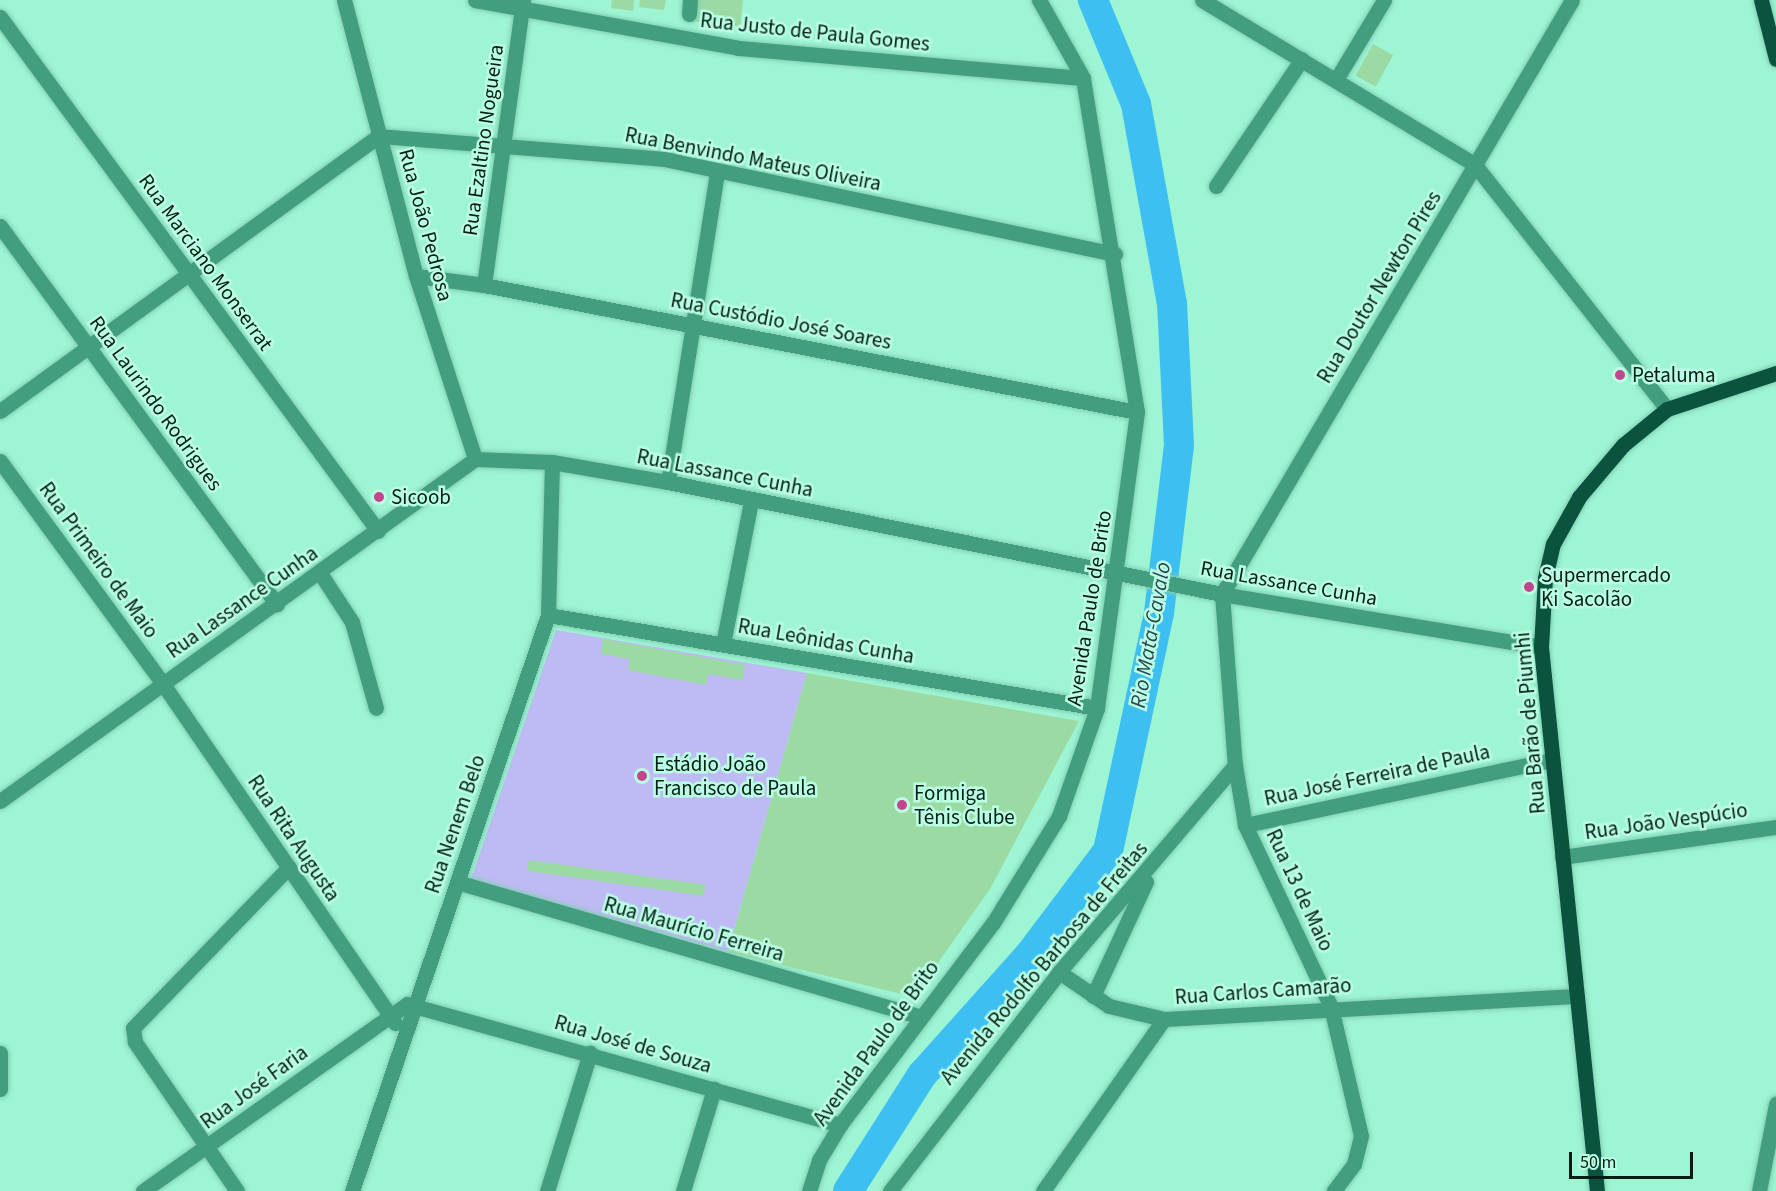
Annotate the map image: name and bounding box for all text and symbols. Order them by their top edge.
street label: Rua Justo de Paula Gomes [699,7,931,57]
street label: Rua Ezaltino Nogueira [457,43,509,237]
street label: Rua Benvindo Mateus Oliveira [623,122,883,196]
street label: Rua João Pedrosa [394,146,458,304]
street label: Rua Marciano Monserrat [133,169,279,355]
street label: Rua Doutor Newton Pires [1312,186,1446,388]
street label: Rua Custódio José Soares [668,287,894,355]
street label: Rua Laurindo Rodrigues [84,311,228,495]
place label: Petaluma [1632,362,1716,388]
marker: Petaluma [1613,368,1627,382]
street label: Rua Lassance Cunha [635,444,815,502]
street label: Rua Primeiro de Maio [34,477,164,643]
place label: Sicoob [391,484,451,510]
marker: Sicoob [372,490,386,504]
street label: Avenida Paulo de Brito [1061,508,1117,708]
street label: Rua Lassance Cunha [161,540,323,664]
street label: Rua Lassance Cunha [1199,555,1379,611]
water label: Rio Mata-Cavalo [1125,560,1177,710]
place label: Supermercado Ki Sacolão [1541,562,1671,612]
marker: Supermercado Ki Sacolão [1522,580,1536,594]
street label: Rua Leônidas Cunha [736,613,916,669]
street label: Rua Barão de Piumhi [1509,631,1551,815]
street label: Rua José Ferreira de Paula [1262,739,1492,811]
street label: Rua Nenem Belo [419,751,491,897]
place label: Estádio João Francisco de Paula [654,751,816,801]
marker: Estádio João Francisco de Paula [635,769,649,783]
street label: Rua Rita Augusta [242,770,346,906]
place label: Formiga Tênis Clube [914,780,1015,830]
street label: Rua João Vespúcio [1583,797,1749,845]
marker: Formiga Tênis Clube [895,798,909,812]
street label: Rua 13 de Maio [1261,825,1339,955]
street label: Avenida Rodolfo Barbosa de Freitas [935,836,1153,1090]
street label: Rua Maurício Ferreira [601,891,787,967]
street label: Avenida Paulo de Brito [808,956,944,1130]
street label: Rua Carlos Camarão [1174,972,1352,1010]
street label: Rua José de Souza [552,1010,714,1078]
street label: Rua José Faria [196,1040,312,1134]
scale bar [1572,1140,1696,1178]
text: 50 m [1580,1150,1616,1175]

